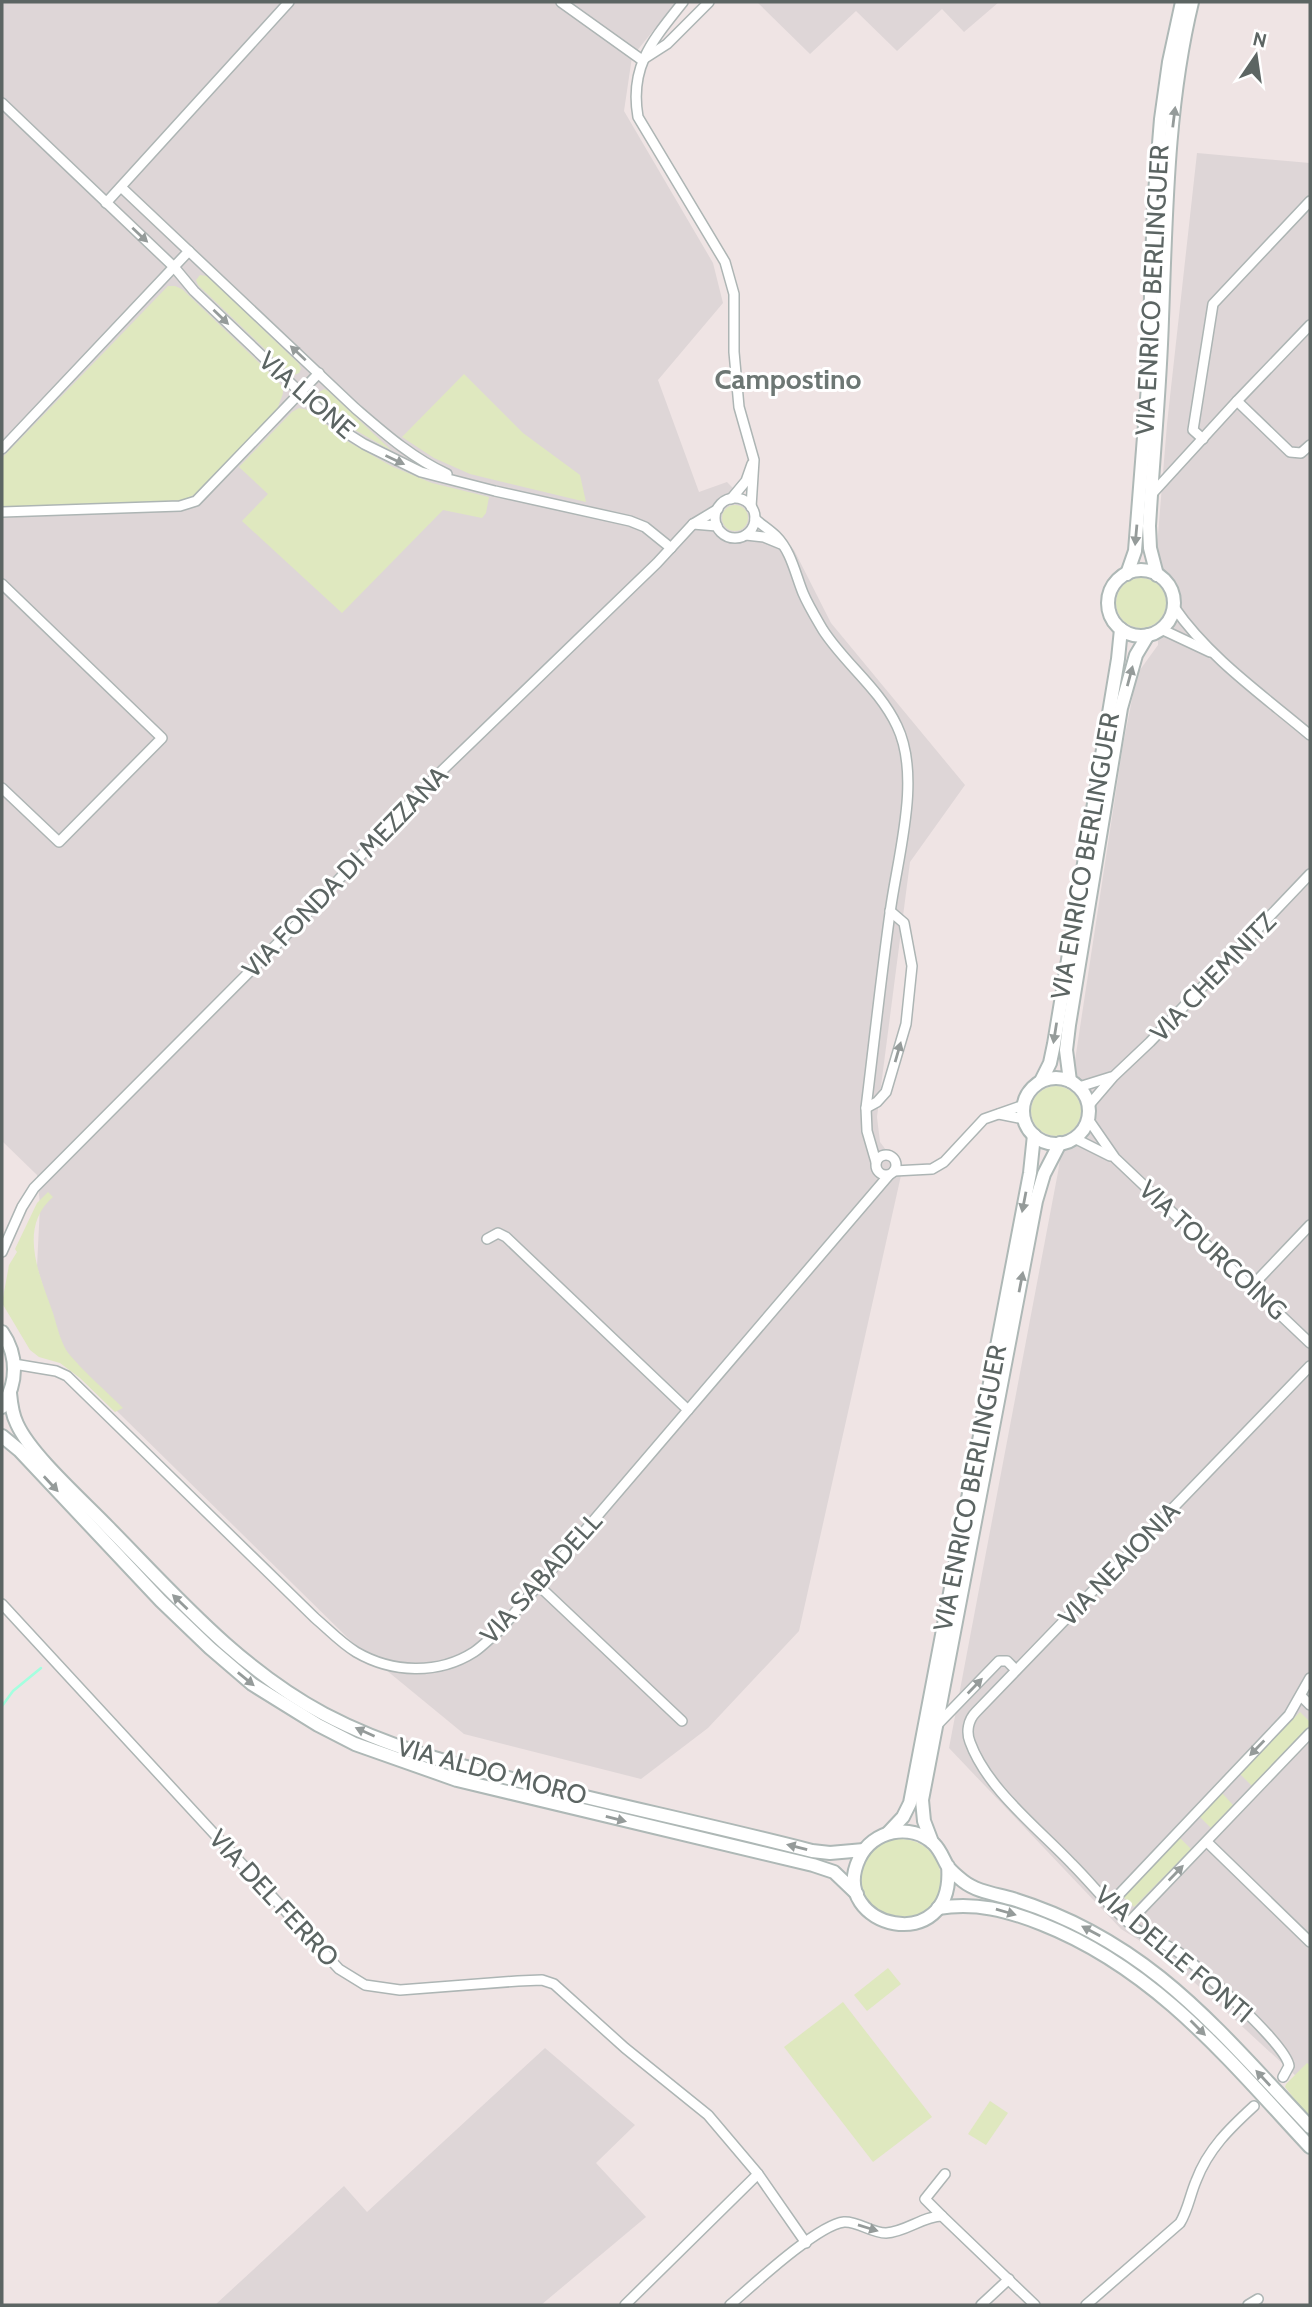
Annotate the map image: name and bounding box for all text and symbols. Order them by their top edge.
north arrow [1221,21,1291,91]
text: N [1251,27,1269,53]
one-way arrow [1168,105,1179,127]
street label: VIA ENRICO BERLINGUER [1128,144,1176,436]
one-way arrow [131,227,149,243]
one-way arrow [212,308,229,325]
street label: VIA LIONE [252,345,362,445]
one-way arrow [290,345,307,361]
district label: Campostino [715,362,861,396]
one-way arrow [385,454,405,466]
one-way arrow [1130,524,1141,546]
one-way arrow [1125,664,1136,686]
street label: VIA ENRICO BERLINGUER [1044,710,1126,1002]
street label: VIA FONDA DI MEZZANA [235,759,455,985]
street label: VIA CHEMNITZ [1143,905,1283,1048]
one-way arrow [1050,1022,1061,1044]
one-way arrow [894,1041,904,1062]
street label: VIA TOURCOING [1133,1173,1293,1327]
one-way arrow [1019,1191,1030,1213]
one-way arrow [1016,1271,1027,1293]
street label: VIA ENRICO BERLINGUER [927,1342,1014,1634]
one-way arrow [42,1475,58,1492]
street label: VIA NEAIONIA [1052,1495,1186,1633]
street label: VIA SABADELL [473,1505,609,1651]
one-way arrow [171,1594,188,1611]
one-way arrow [237,1671,255,1686]
one-way arrow [967,1678,983,1694]
one-way arrow [354,1726,375,1737]
street label: VIA ALDO MORO [394,1730,590,1812]
one-way arrow [1250,1739,1266,1756]
one-way arrow [605,1814,627,1825]
street label: VIA DEL FERRO [202,1823,346,1973]
one-way arrow [786,1841,808,1852]
one-way arrow [1168,1865,1185,1882]
street label: VIA DELLE FONTI [1089,1879,1259,2029]
one-way arrow [995,1907,1016,1917]
one-way arrow [1081,1926,1101,1937]
one-way arrow [1190,2020,1206,2036]
one-way arrow [1256,2070,1272,2087]
one-way arrow [857,2224,878,2234]

